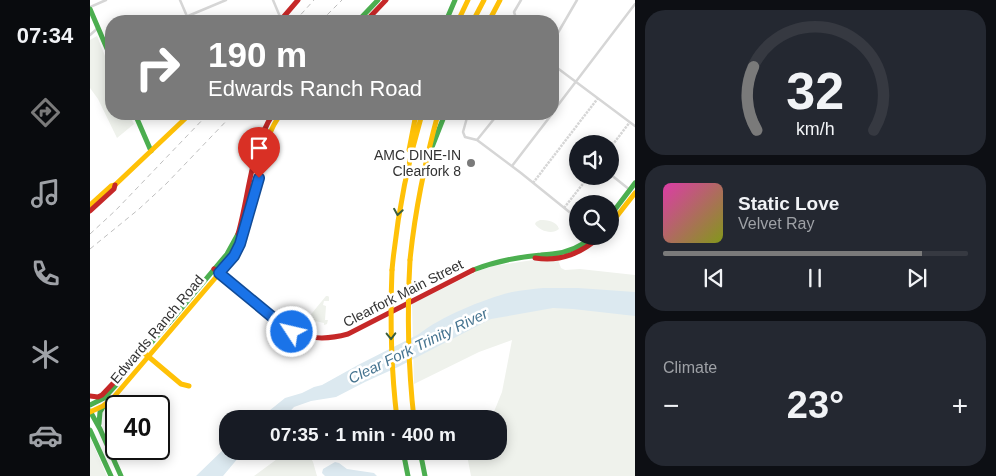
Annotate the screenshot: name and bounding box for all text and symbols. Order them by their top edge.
text: 07:34 [17,23,73,48]
icon: right [125,35,190,100]
text: 190 m [208,35,307,74]
text: 32 [787,62,844,120]
text: Edwards Ranch Road [208,76,422,101]
icon: directions [28,95,63,130]
text: km/h [796,119,835,139]
pin [238,127,280,178]
icon: arrive [245,134,273,162]
map controls [569,135,619,245]
button: sound [569,135,619,185]
place label: AMC DINE-IN Clearfork 8 [374,147,461,179]
marker: AMC DINE-IN Clearfork 8 [465,157,477,169]
icon: music [28,176,63,211]
text: Static Love [738,193,839,214]
button: search [569,195,619,245]
one-way arrow [394,208,404,217]
text: Velvet Ray [738,215,814,232]
icon: phone [28,256,63,291]
street label: Clearfork Main Street [340,256,466,330]
icon: previous [700,264,728,292]
icon: pause [801,264,829,292]
icon: next [903,264,931,292]
street label: Edwards Ranch Road [107,272,207,386]
water label: Clear Fork Trinity River [345,304,491,387]
position arrow [265,305,317,357]
one-way arrow [385,332,396,340]
icon: climate [28,337,63,372]
text: Climate [663,359,717,376]
text: 23° [787,384,844,426]
text: − [663,390,679,421]
text: + [952,390,968,421]
speed limit sign: 40 [105,395,170,460]
icon: car [28,418,63,453]
text: 07:35 · 1 min · 400 m [270,424,456,445]

